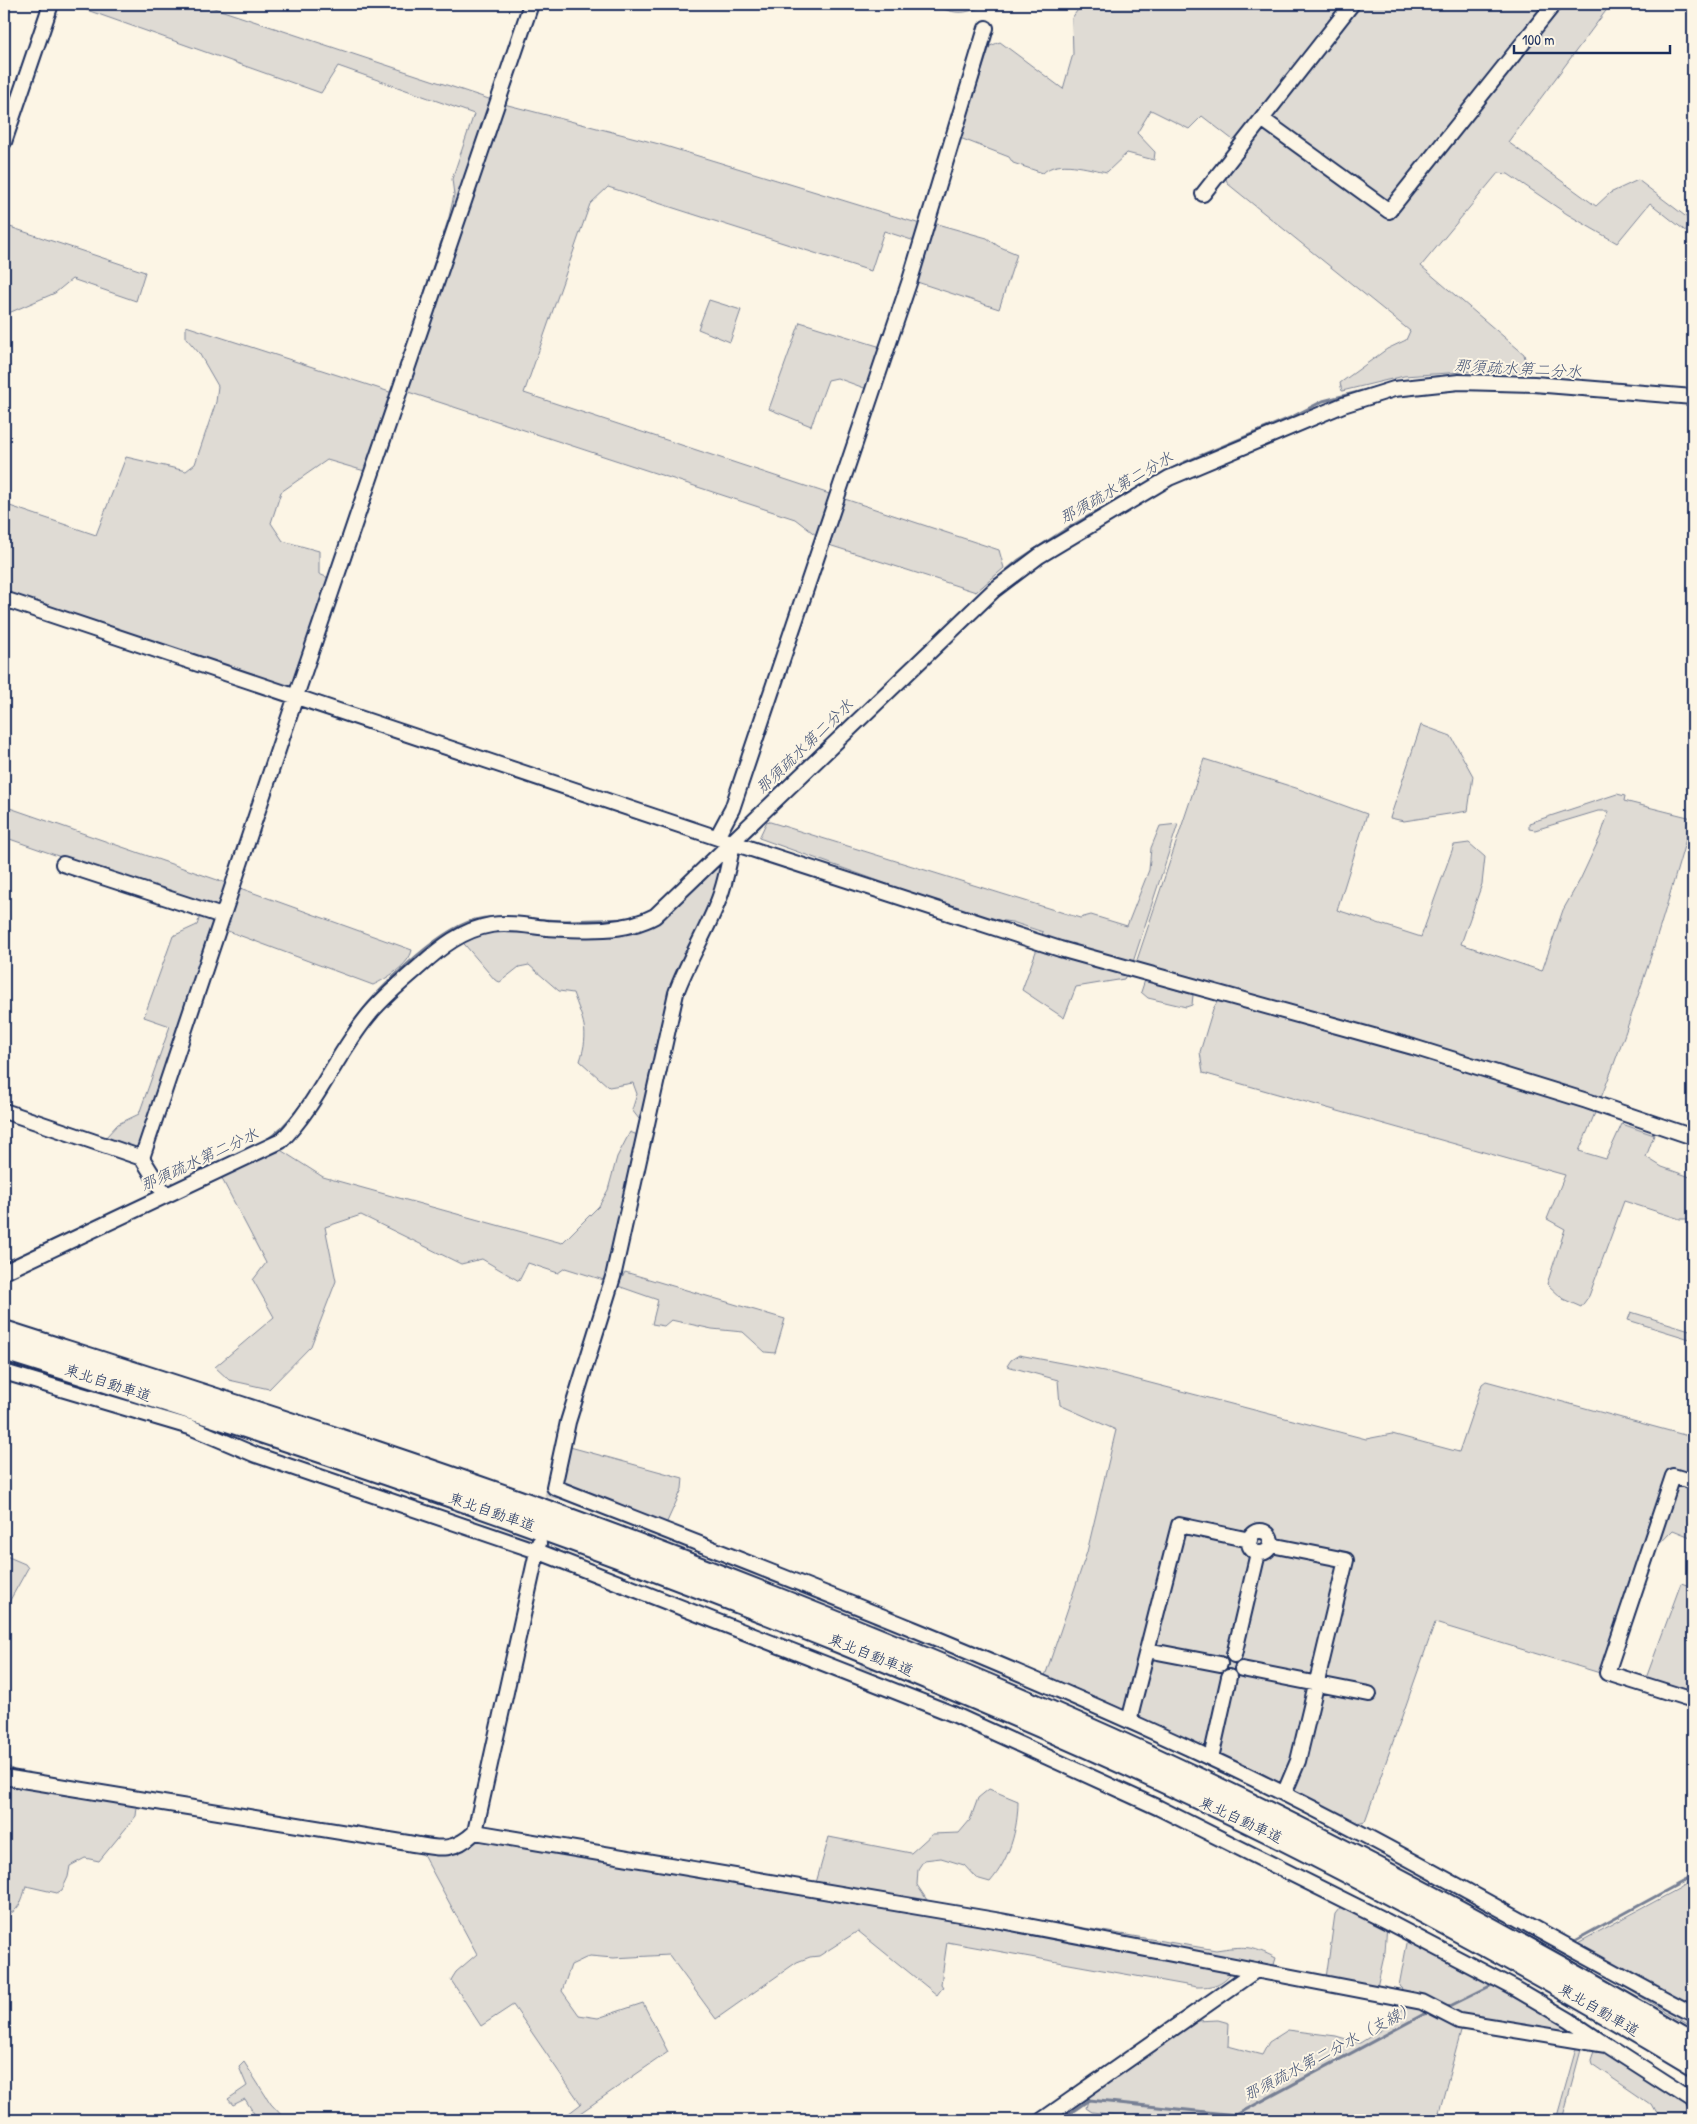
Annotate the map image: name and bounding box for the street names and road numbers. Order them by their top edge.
street label: 東北自動車道 [62,1359,154,1406]
street label: 東北自動車道 [446,1487,538,1536]
street label: 東北自動車道 [826,1628,917,1681]
street label: 東北自動車道 [1196,1791,1286,1848]
street label: 東北自動車道 [1555,1978,1643,2041]

